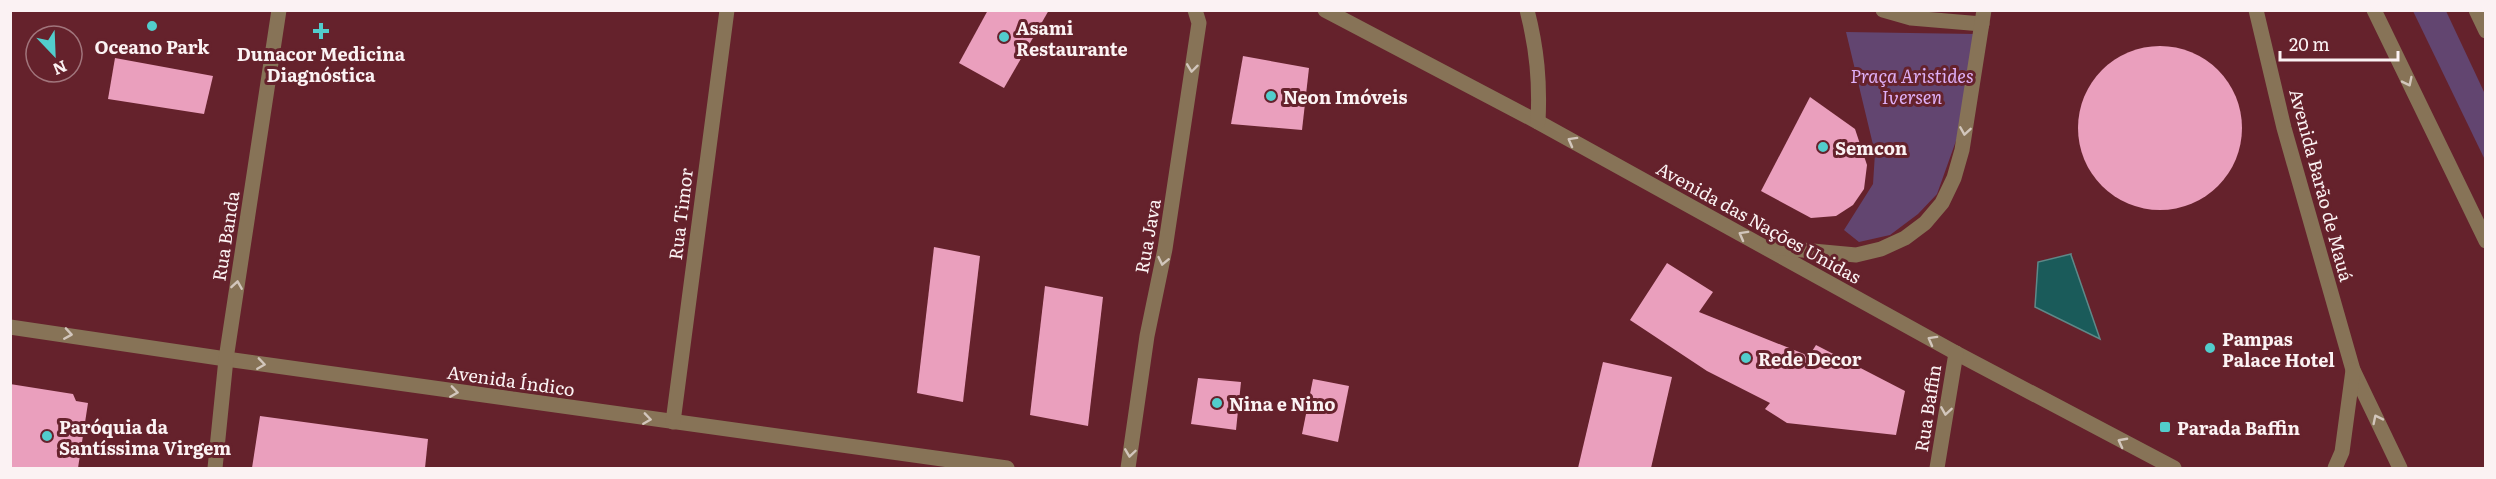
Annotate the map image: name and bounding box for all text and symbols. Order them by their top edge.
place label: Asami Restaurante [1016,14,1128,62]
marker: Oceano Park [145,19,159,33]
marker: Dunacor Medicina Diagnóstica [312,22,330,40]
north arrow [24,24,84,84]
scale bar [2280,24,2398,62]
marker: Asami Restaurante [997,30,1011,44]
text: 20 m [2289,30,2330,57]
place label: Oceano Park [95,33,210,60]
place label: Dunacor Medicina Diagnóstica [237,40,406,88]
text: N [49,55,71,82]
park label: Praça Aristides Iversen [1850,62,1974,110]
one-way arrow [1186,63,1199,72]
one-way arrow [2401,76,2413,87]
place label: Neon Imóveis [1283,83,1408,110]
street label: Avenida Barão de Mauá [2283,86,2361,285]
marker: Neon Imóveis [1264,89,1278,103]
one-way arrow [1960,126,1972,135]
place label: Semcon [1835,134,1908,161]
one-way arrow [1568,137,1578,148]
marker: Semcon [1816,140,1830,154]
street label: Avenida das Nações Unidas [1652,154,1866,290]
street label: Rua Timor [661,166,699,261]
street label: Rua Banda [205,189,245,283]
street label: Rua Java [1127,196,1167,275]
one-way arrow [1739,231,1749,242]
one-way arrow [1157,255,1170,265]
one-way arrow [231,281,243,290]
place label: Pampas Palace Hotel [2222,325,2335,373]
one-way arrow [64,328,73,340]
one-way arrow [1928,336,1938,347]
marker: Pampas Palace Hotel [2203,341,2217,355]
place label: Rede Decor [1758,345,1862,372]
marker: Rede Decor [1739,351,1753,365]
one-way arrow [257,358,266,370]
street label: Avenida Índico [445,358,577,402]
street label: Rua Baffin [1907,362,1947,454]
one-way arrow [450,385,459,397]
place label: Nina e Nino [1229,390,1336,417]
marker: Nina e Nino [1210,396,1224,410]
one-way arrow [1940,406,1953,416]
one-way arrow [643,412,652,424]
place label: Paróquia da Santíssima Virgem [59,413,231,461]
place label: Parada Baffin [2177,414,2300,441]
one-way arrow [2372,414,2384,425]
marker: Parada Baffin [2158,420,2172,434]
marker: Paróquia da Santíssima Virgem [40,429,54,443]
one-way arrow [2118,438,2129,449]
one-way arrow [1125,448,1137,457]

